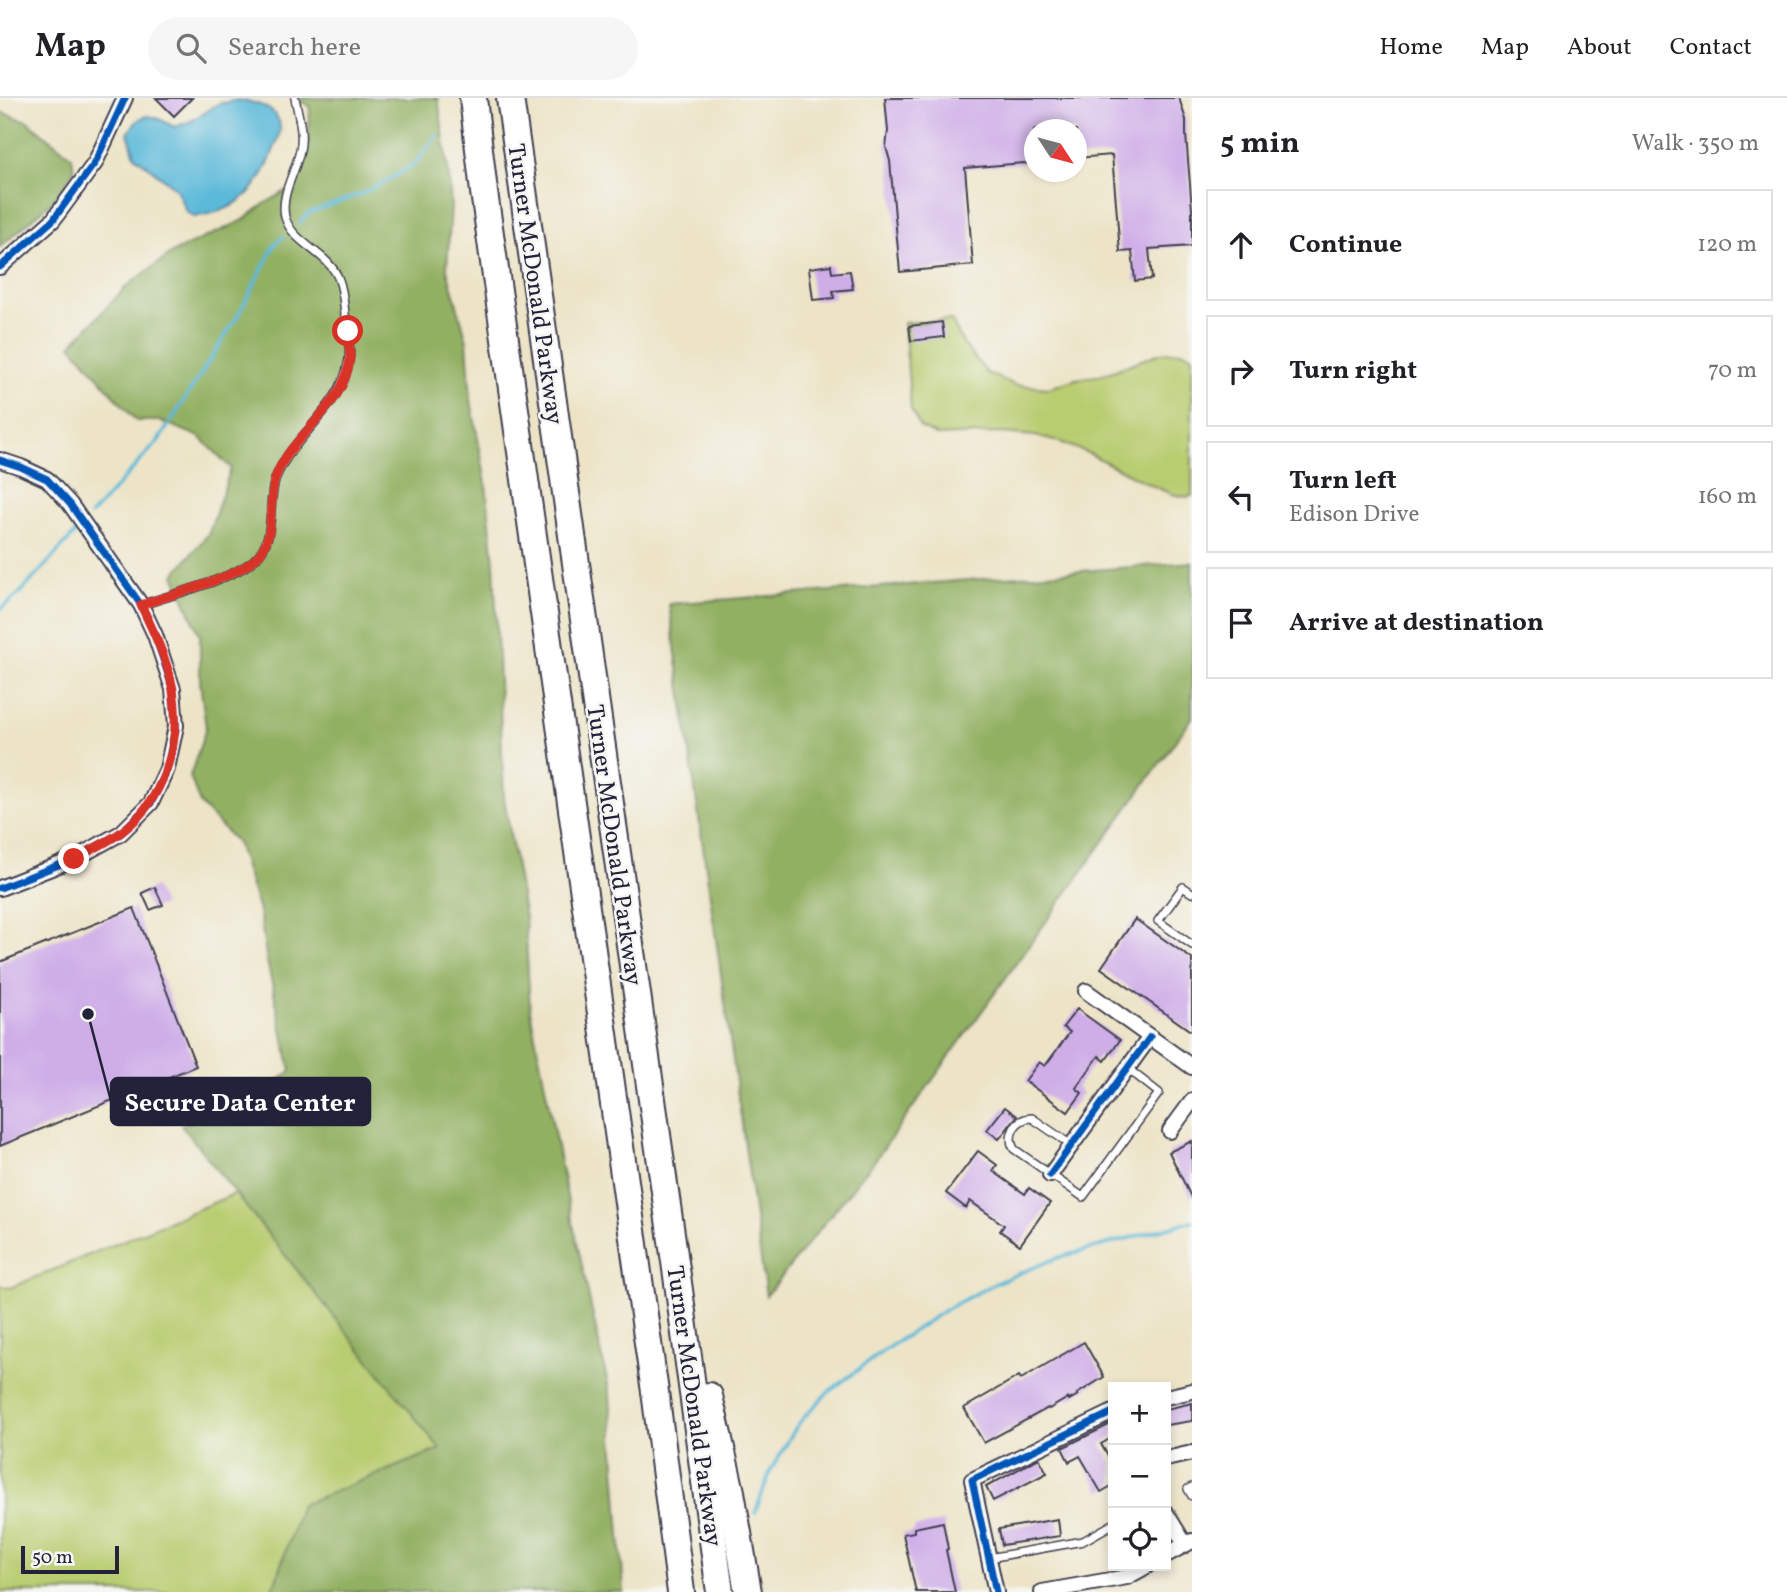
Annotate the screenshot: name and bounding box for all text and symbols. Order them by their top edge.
search box [148,17,638,80]
text: Map [35,25,106,71]
icon: search [172,29,210,67]
text: Search here [228,30,361,66]
text: Home [1379,31,1443,65]
text: Map [1481,31,1529,65]
text: About [1567,31,1632,65]
text: Contact [1670,31,1752,65]
north arrow [1024,119,1087,182]
text: 5 min [1220,123,1300,165]
text: Walk · 350 m [1632,128,1759,160]
street label: Turner McDonald Parkway [497,142,571,427]
icon: ahead [1222,226,1260,264]
text: Continue [1289,227,1402,263]
text: 120 m [1697,229,1757,261]
route start [332,315,363,346]
icon: right [1222,352,1260,390]
text: Turn right [1289,353,1417,389]
text: 70 m [1708,355,1757,387]
text: Turn left [1289,463,1397,499]
icon: left [1222,478,1260,516]
text: 160 m [1698,481,1757,513]
text: Edison Drive [1289,499,1419,531]
icon: arrive [1222,604,1260,642]
text: Arrive at destination [1289,605,1544,641]
street label: Turner McDonald Parkway [576,703,650,988]
route end [58,843,89,874]
callout: Secure Data Center [111,1078,370,1125]
text: Secure Data Center [125,1086,355,1122]
street label: Turner McDonald Parkway [656,1264,730,1549]
map controls [1108,1382,1171,1571]
button: + [1108,1382,1171,1445]
button: − [1108,1445,1171,1508]
button: locate [1108,1508,1171,1571]
scale bar [21,1543,119,1575]
text: 50 m [32,1545,73,1571]

